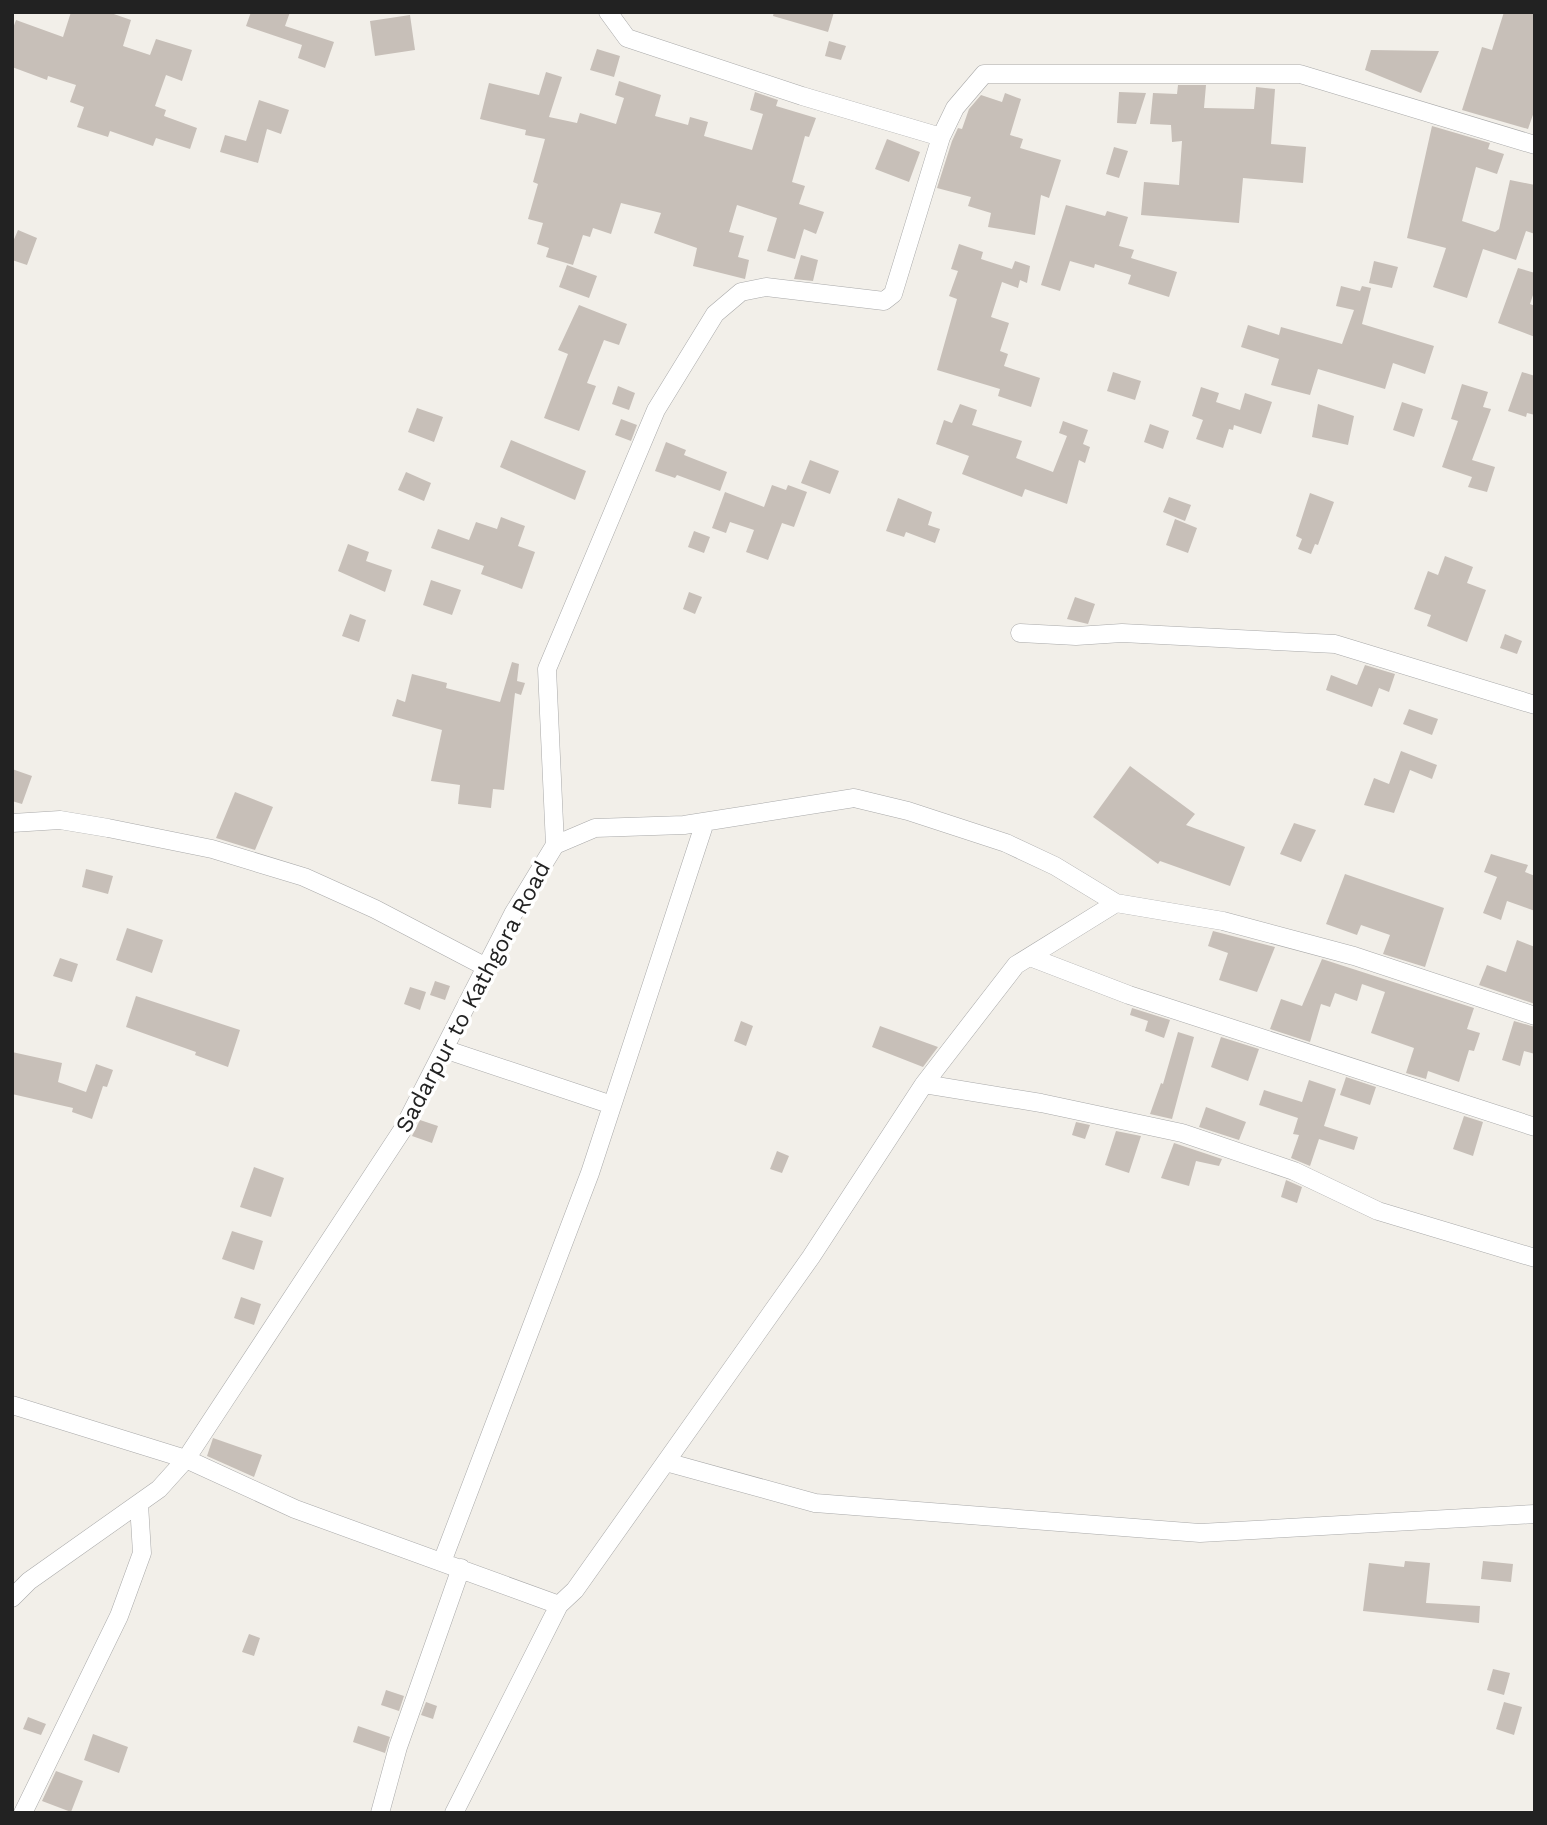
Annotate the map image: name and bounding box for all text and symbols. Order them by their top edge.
street label: Sadarpur to Kathgora Road [390,857,556,1137]

